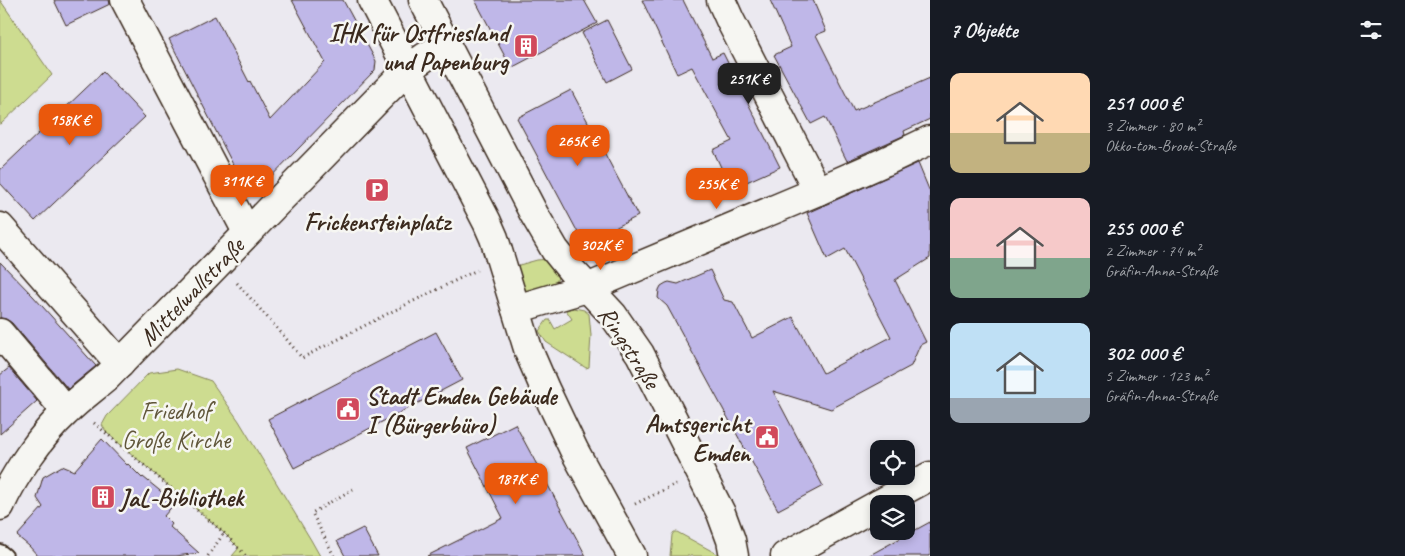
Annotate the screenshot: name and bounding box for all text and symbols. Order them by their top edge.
icon: filters [1357,16,1385,44]
place label: IHK für Ostfriesland und Papenburg [328,17,512,78]
text: 7 Objekte [950,17,1018,43]
building icon: IHK für Ostfriesland und Papenburg [513,33,539,59]
pin: 251K € [708,62,790,105]
text: 251K € [729,69,769,89]
text: 251 000 € [1105,90,1181,116]
icon: home [990,93,1050,153]
pin: 158K € [29,104,111,146]
text: 158K € [50,110,90,130]
text: 3 Zimmer · 80 m² [1105,116,1200,136]
pin: 265K € [537,124,619,167]
text: 265K € [558,131,598,151]
text: Okko-tom-Brook-Straße [1105,136,1236,156]
pin: 311K € [201,164,283,207]
pin: 255K € [676,168,758,210]
text: 311K € [222,171,262,191]
text: 255K € [697,174,737,194]
parking icon: Frickensteinplatz [364,177,390,203]
place label: Frickensteinplatz [304,206,453,238]
text: 255 000 € [1105,215,1181,241]
icon: home [990,218,1050,278]
pin: 302K € [560,228,642,271]
street label: Mittelwallstraße [132,230,253,353]
text: 302K € [581,235,621,255]
text: 2 Zimmer · 74 m² [1105,241,1200,261]
text: Gräfin-Anna-Straße [1105,261,1218,281]
street label: Ringstraße [591,300,669,396]
text: 302 000 € [1105,340,1181,366]
icon: home [990,343,1050,403]
text: 5 Zimmer · 123 m² [1105,366,1207,386]
place label: Stadt Emden Gebäude I (Bürgerbüro) [366,380,558,441]
text: Gräfin-Anna-Straße [1105,386,1218,406]
park label: Friedhof Große Kirche [122,395,232,456]
public building icon: Stadt Emden Gebäude I (Bürgerbüro) [335,396,361,422]
place label: Amtsgericht Emden [645,408,753,469]
public building icon: Amtsgericht Emden [754,424,780,450]
map controls [870,440,915,540]
button: locate [870,440,915,485]
pin: 187K € [475,462,557,505]
text: 187K € [496,469,536,489]
place label: JaL-Bibliothek [118,482,246,514]
building icon: JaL-Bibliothek [90,484,116,510]
button: layers [870,495,915,540]

